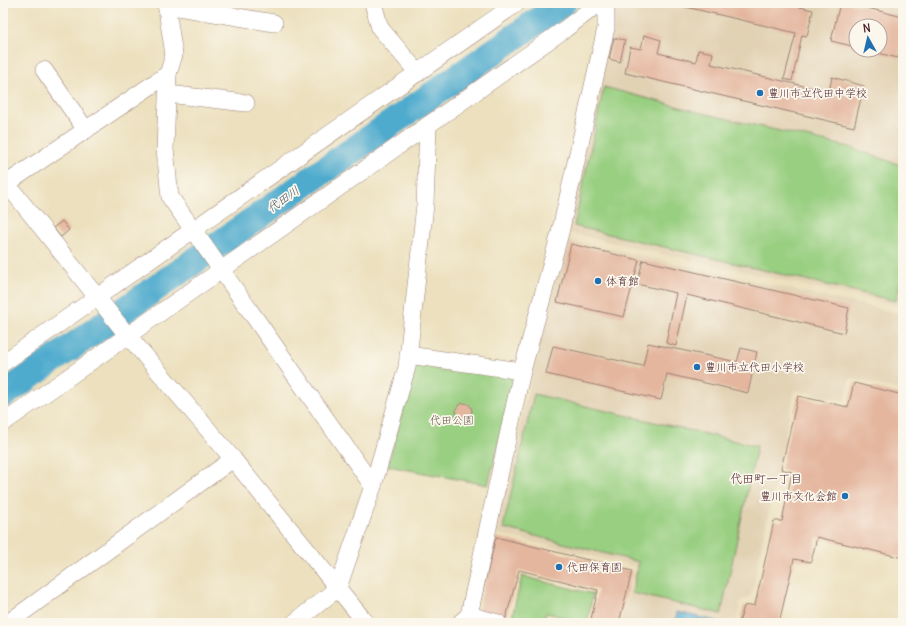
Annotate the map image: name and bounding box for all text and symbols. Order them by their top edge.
north arrow [848,18,888,58]
text: N [862,21,871,36]
place label: 豊川市立代田中学校 [768,86,867,100]
marker: 豊川市立代田中学校 [755,88,765,98]
water label: 代田川 [264,183,302,215]
place label: 体育館 [606,274,639,288]
marker: 体育館 [593,276,603,286]
place label: 豊川市立代田小学校 [705,360,804,374]
marker: 豊川市立代田小学校 [692,362,702,372]
park label: 代田公園 [430,413,474,427]
district label: 代田町一丁目 [730,471,802,486]
place label: 豊川市文化会館 [760,489,837,503]
marker: 豊川市文化会館 [840,491,850,501]
place label: 代田保育園 [567,560,622,574]
marker: 代田保育園 [554,562,564,572]

